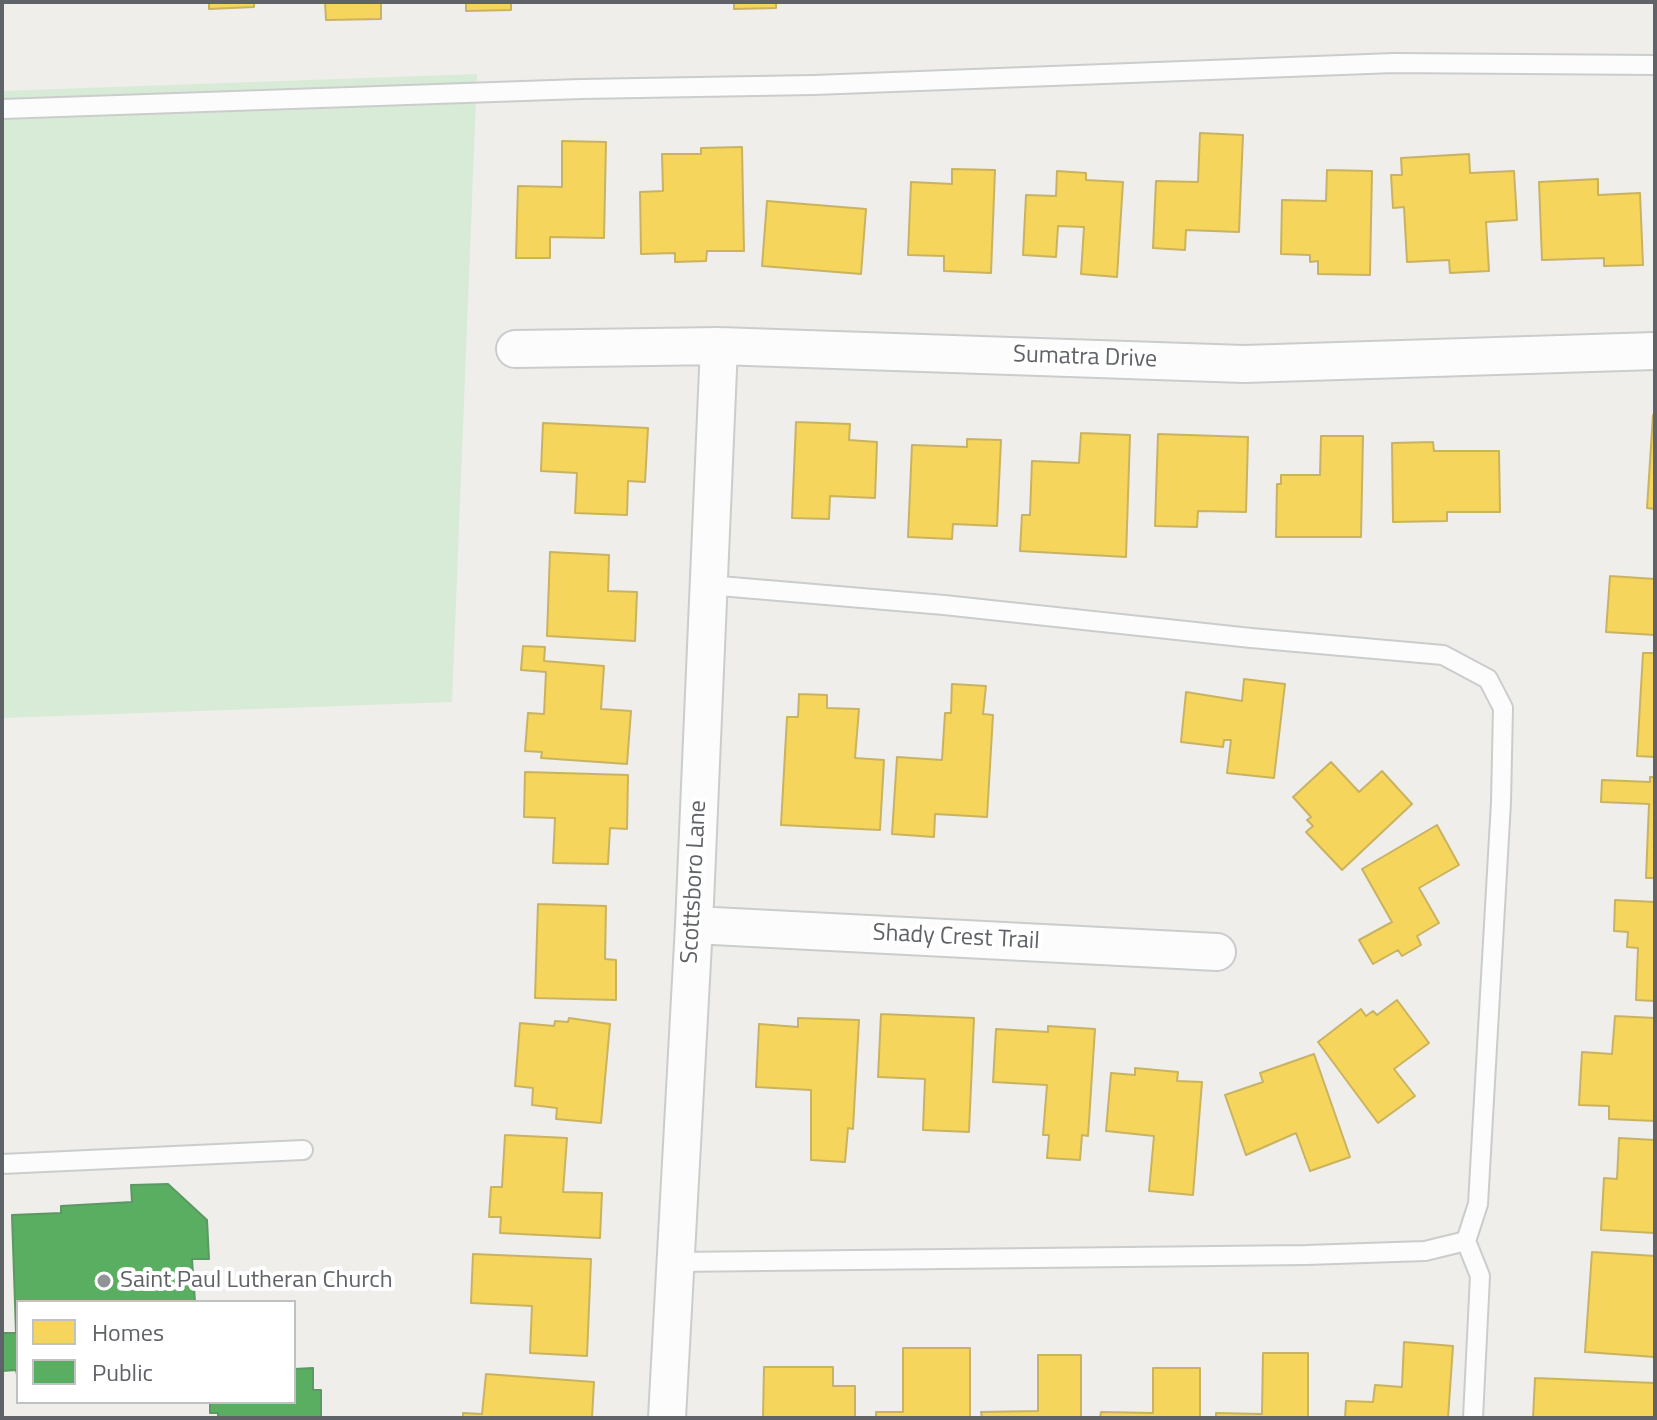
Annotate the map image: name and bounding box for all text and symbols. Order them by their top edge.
street label: Sumatra Drive [1012,341,1158,375]
street label: Scottsboro Lane [676,799,714,965]
street label: Shady Crest Trail [872,919,1040,957]
place label: Saint Paul Lutheran Church [120,1267,393,1295]
marker: Saint Paul Lutheran Church [95,1272,113,1290]
legend [16,1300,296,1404]
text: Homes [92,1314,164,1350]
text: Public [92,1354,153,1390]

